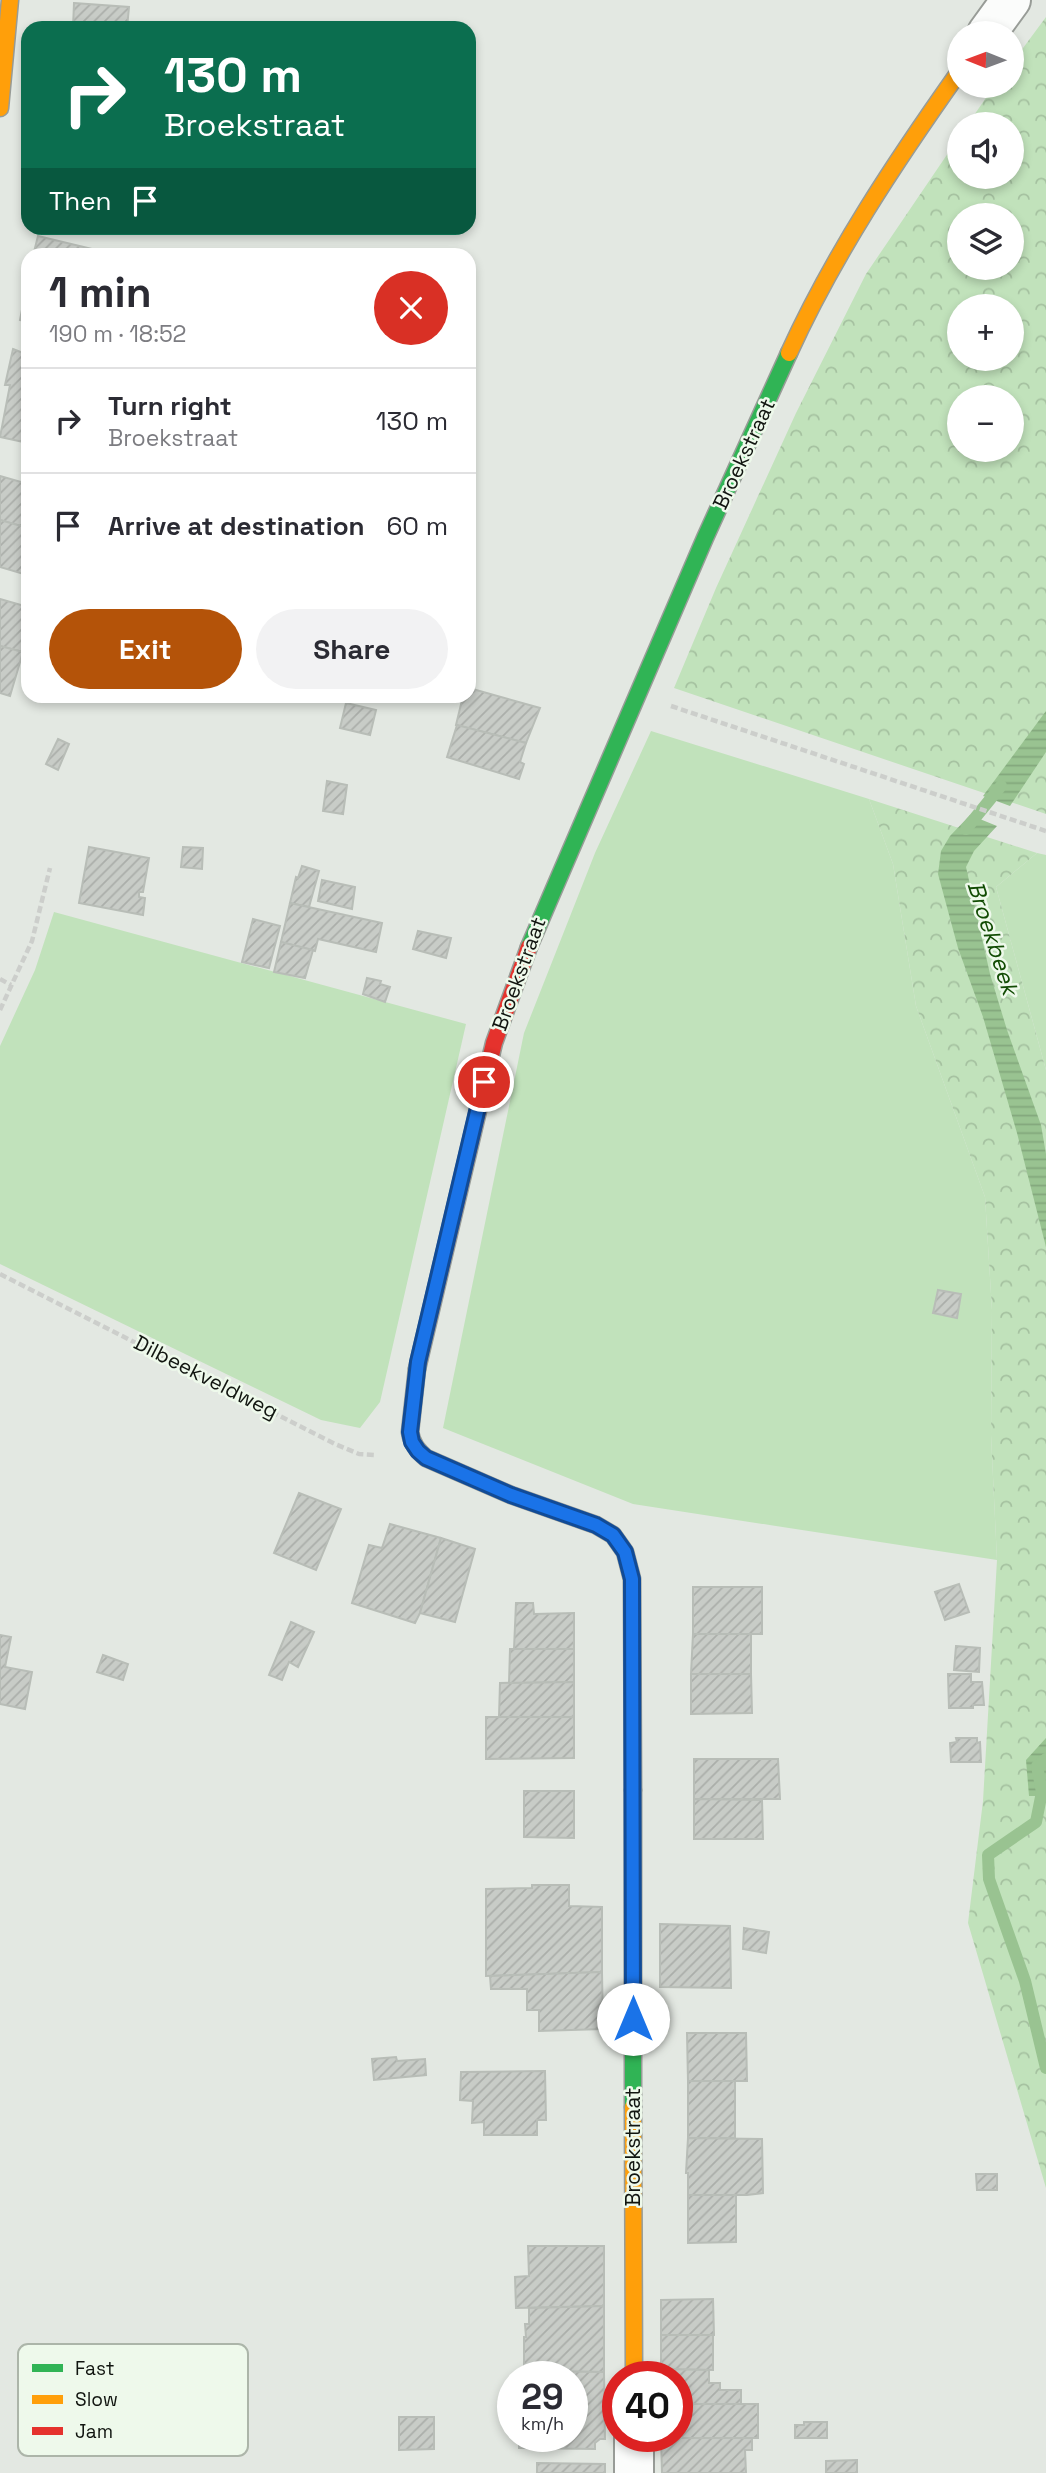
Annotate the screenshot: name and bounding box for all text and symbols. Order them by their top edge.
north arrow [947,21,1024,98]
map controls [947,21,1024,462]
text: 130 m [164,44,302,106]
icon: right [49,49,140,140]
text: Broekstraat [164,105,345,145]
button: sound [947,112,1024,189]
icon: arrive [126,182,164,220]
text: Then [49,184,112,218]
button: layers [947,203,1024,280]
text: 1 min [49,266,152,319]
button: close [374,271,448,345]
button: + [947,294,1024,371]
text: 190 m · 18:52 [49,319,186,349]
button: − [947,385,1024,462]
text: Turn right [108,389,232,423]
street label: Broekstraat [706,394,781,513]
icon: right [49,402,87,440]
text: 130 m [376,404,448,438]
text: Broekstraat [108,423,238,453]
icon: arrive [49,507,87,545]
text: Arrive at destination [108,509,365,543]
text: 60 m [386,509,448,543]
button: Exit [49,609,242,689]
button: Share [256,609,448,689]
water label: Broekbeek [960,877,1026,1001]
street label: Broekstraat [485,913,552,1034]
pin [454,1052,514,1112]
icon: arrive [465,1063,503,1101]
street label: Dilbeekveldweg [130,1329,283,1425]
position arrow [596,1982,670,2056]
street label: Broekstraat [619,2087,646,2207]
legend [18,2344,248,2456]
text: Fast [75,2356,115,2381]
speed limit sign: 40 [602,2361,693,2452]
text: 29 [521,2375,564,2419]
text: Slow [75,2387,118,2412]
text: km/h [521,2412,564,2435]
text: Jam [75,2419,113,2444]

